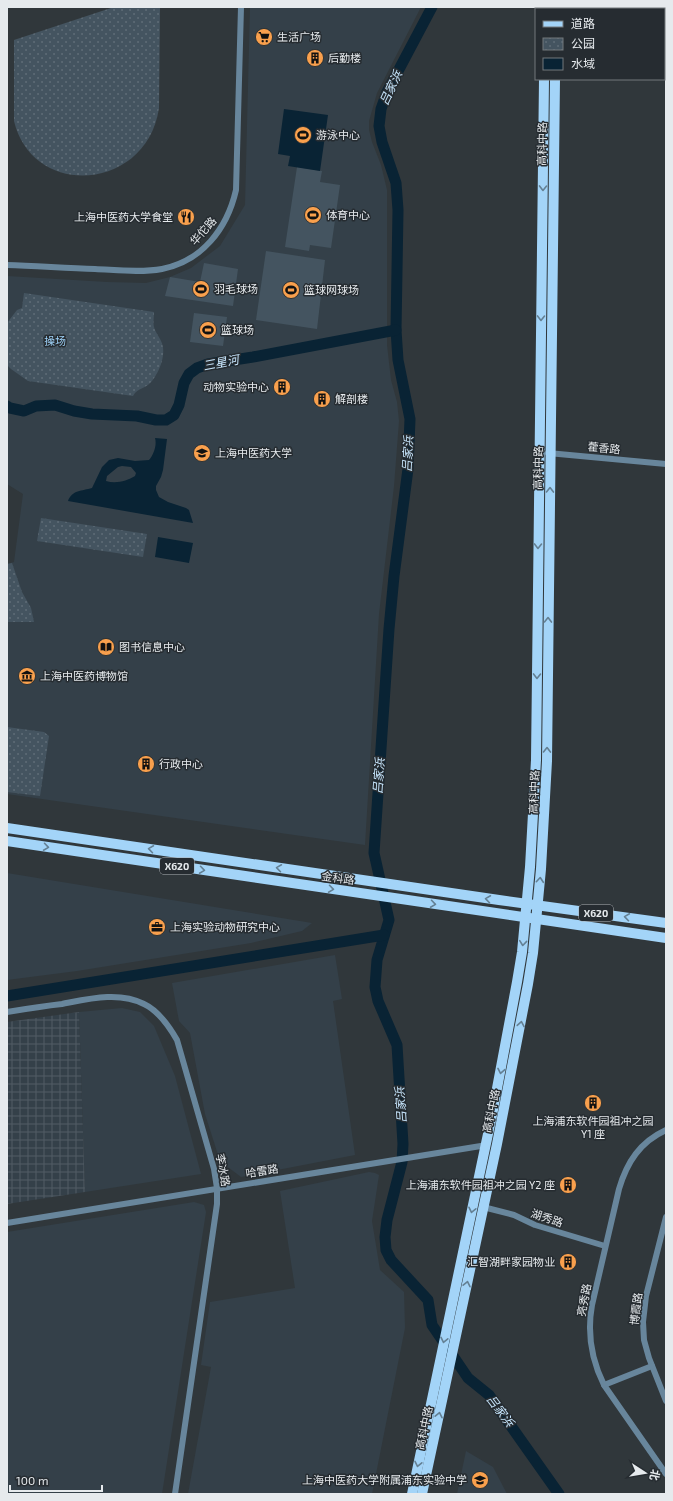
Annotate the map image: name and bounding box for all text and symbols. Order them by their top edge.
legend [535,8,665,80]
text: 道路 [571,16,595,30]
supermarket icon: 生活广场 [254,27,274,47]
place label: 生活广场 [277,30,321,43]
text: 公园 [571,36,595,50]
building icon: 后勤楼 [305,48,325,68]
place label: 后勤楼 [328,51,361,64]
text: 水域 [571,56,595,70]
water label: 吕家浜 [376,67,404,107]
street label: 高科中路 [535,122,548,166]
sports icon: 游泳中心 [293,125,313,145]
place label: 游泳中心 [316,128,360,141]
one-way arrow [539,185,547,191]
sports icon: 体育中心 [303,205,323,225]
restaurant icon: 上海中医药大学食堂 [176,207,196,227]
place label: 体育中心 [326,208,370,221]
place label: 上海中医药大学食堂 [74,210,173,223]
street label: 华佗路 [187,214,218,247]
sports icon: 羽毛球场 [191,279,211,299]
sports icon: 篮球网球场 [281,280,301,300]
place label: 羽毛球场 [214,282,258,295]
place label: 篮球网球场 [304,283,359,296]
one-way arrow [537,315,545,321]
sports icon: 篮球场 [198,320,218,340]
place label: 篮球场 [221,323,254,336]
park label: 操场 [44,334,66,347]
water label: 三星河 [202,351,242,372]
building icon: 动物实验中心 [272,377,292,397]
place label: 动物实验中心 [203,380,269,393]
building icon: 解剖楼 [312,389,332,409]
place label: 解剖楼 [335,392,368,405]
water label: 吕家浜 [399,435,415,472]
street label: 藿香路 [587,439,621,456]
school or university icon: 上海中医药大学 [192,443,212,463]
place label: 上海中医药大学 [215,446,292,459]
street label: 高科中路 [531,446,544,490]
one-way arrow [546,487,554,493]
one-way arrow [534,543,543,549]
one-way arrow [544,617,553,623]
library icon: 图书信息中心 [96,637,116,657]
place label: 图书信息中心 [119,640,185,653]
museum icon: 上海中医药博物馆 [17,666,37,686]
place label: 上海中医药博物馆 [40,669,128,682]
one-way arrow [533,673,541,679]
one-way arrow [543,747,551,753]
building icon: 行政中心 [136,754,156,774]
water label: 吕家浜 [370,756,386,794]
place label: 行政中心 [159,757,203,770]
street label: 高科中路 [526,770,541,814]
one-way arrow [43,842,49,851]
one-way arrow [147,845,154,854]
road number: X620 [160,858,194,874]
one-way arrow [276,864,282,873]
one-way arrow [199,865,205,874]
street label: 金科路 [321,869,355,886]
one-way arrow [535,877,544,883]
one-way arrow [328,884,334,893]
one-way arrow [485,895,491,904]
one-way arrow [430,899,436,908]
road number: X620 [579,905,613,921]
one-way arrow [624,913,630,922]
office icon: 上海实验动物研究中心 [147,917,167,937]
place label: 上海实验动物研究中心 [170,920,280,933]
one-way arrow [518,940,527,946]
one-way arrow [516,1020,525,1027]
one-way arrow [497,1068,505,1074]
water label: 吕家浜 [392,1086,408,1124]
street label: 高科中路 [480,1088,501,1134]
building icon: 上海浦东软件园祖冲之园 Y1 座 [583,1093,603,1113]
place label: 上海浦东软件园祖冲之园 Y1 座 [533,1114,654,1140]
street label: 李冰路 [214,1152,233,1187]
street label: 哈雷路 [245,1162,279,1180]
building icon: 上海浦东软件园祖冲之园 Y2 座 [558,1175,578,1195]
place label: 上海浦东软件园祖冲之园 Y2 座 [406,1178,555,1191]
street label: 湖秀路 [529,1206,565,1229]
one-way arrow [468,1207,476,1213]
building icon: 汇智湖畔家园物业 [558,1252,578,1272]
place label: 汇智湖畔家园物业 [467,1255,555,1268]
one-way arrow [462,1281,471,1287]
street label: 亮秀路 [574,1282,593,1317]
street label: 博霞路 [627,1292,644,1326]
one-way arrow [441,1337,449,1343]
water label: 吕家浜 [484,1392,518,1430]
street label: 高科中路 [413,1405,434,1451]
one-way arrow [435,1412,443,1418]
north arrow [625,1453,665,1493]
one-way arrow [414,1461,422,1467]
scale bar [10,1467,102,1493]
text: 北 [648,1468,663,1482]
school or university icon: 上海中医药大学附属浦东实验中学 [470,1470,490,1490]
text: 100 m [16,1473,48,1487]
place label: 上海中医药大学附属浦东实验中学 [302,1473,467,1486]

